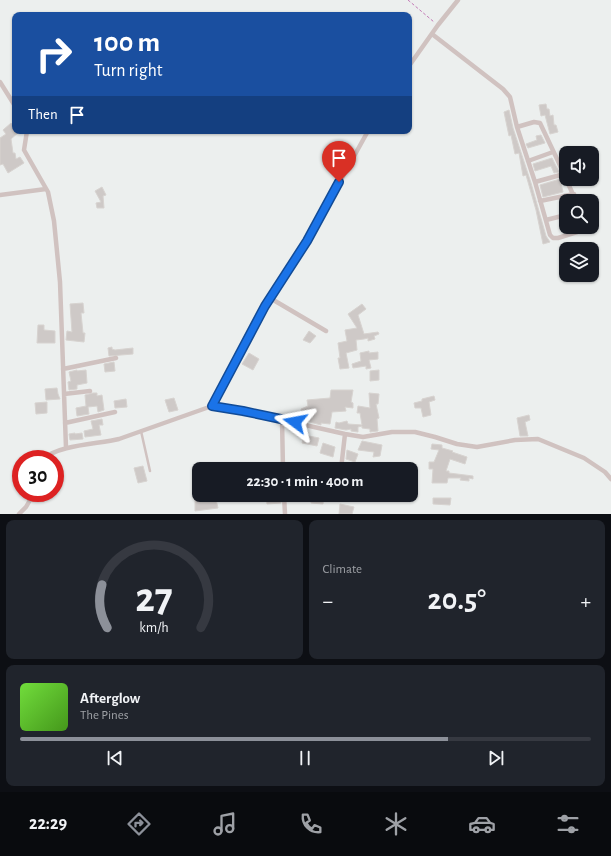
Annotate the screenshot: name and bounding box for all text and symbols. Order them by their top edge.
icon: right [28,28,80,80]
text: 100 m [94,29,160,57]
text: Turn right [94,62,163,80]
icon: arrive [66,104,88,126]
text: Then [28,107,58,122]
pin [322,141,356,182]
map controls [559,146,599,282]
button: sound [559,146,599,186]
icon: arrive [328,147,350,169]
button: search [559,194,599,234]
button: layers [559,242,599,282]
position arrow [274,401,316,443]
speed limit sign: 30 [12,450,64,502]
text: 22:30 · 1 min · 400 m [247,474,363,489]
text: Climate [323,563,362,576]
text: 27 [135,577,173,618]
text: 20.5° [428,585,486,615]
text: − [323,590,333,612]
text: + [580,590,591,612]
text: km/h [140,620,169,634]
text: Afterglow [80,691,140,706]
text: The Pines [80,709,129,722]
icon: previous [104,747,126,769]
icon: pause [294,747,316,769]
icon: next [485,747,507,769]
icon: directions [125,810,153,838]
icon: music [211,810,239,838]
icon: phone [297,810,325,838]
icon: climate [382,810,410,838]
icon: car [468,810,496,838]
icon: filters [554,810,582,838]
text: 22:29 [29,815,67,833]

